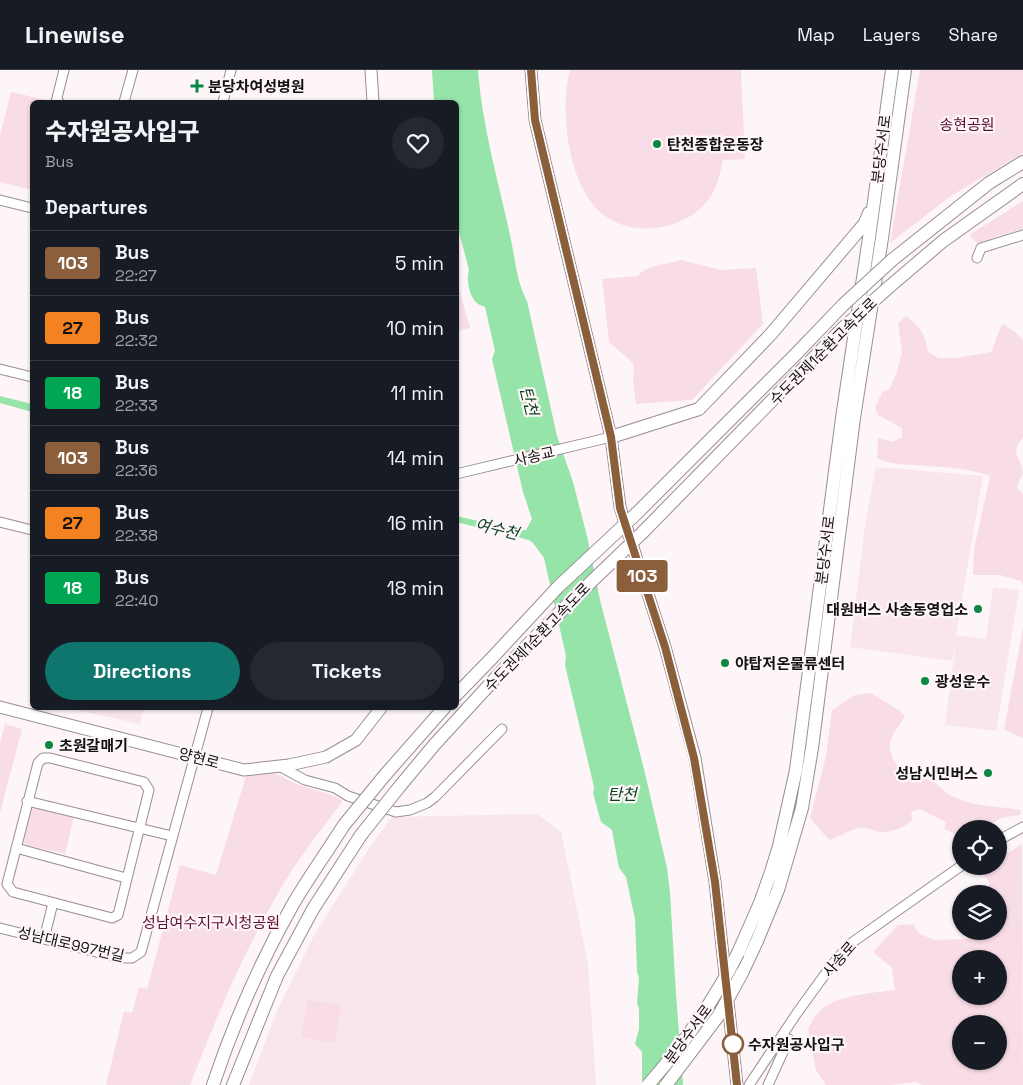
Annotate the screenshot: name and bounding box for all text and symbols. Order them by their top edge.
text: Linewise [25,19,125,50]
text: Map [797,23,835,46]
text: Layers [863,23,920,46]
text: Share [948,23,998,46]
place label: 분당차여성병원 [208,77,305,96]
marker: 분당차여성병원 [190,79,204,93]
street label: 분당수서로 [867,114,895,184]
park label: 송현공원 [939,115,995,134]
text: 수자원공사입구 [45,116,200,147]
button: heart [392,117,444,169]
place label: 탄천종합운동장 [667,135,764,154]
marker: 탄천종합운동장 [651,138,663,150]
text: Bus [45,151,74,172]
text: Departures [45,195,148,220]
text: Bus [115,240,149,265]
text: 103 [57,251,88,274]
text: 5 min [395,251,444,276]
text: 22:27 [115,265,157,286]
street label: 수도권제1순환고속도로 [765,293,881,409]
text: Bus [115,305,149,330]
text: 27 [62,316,83,339]
text: 10 min [386,316,444,341]
text: 22:32 [115,330,158,351]
text: Bus [115,370,149,395]
text: 18 [63,381,82,404]
text: 11 min [391,381,444,406]
water label: 탄천 [515,384,543,420]
text: 22:33 [115,395,158,416]
text: Bus [115,435,149,460]
street label: 사송교 [512,442,556,470]
text: 103 [57,446,88,469]
text: 14 min [387,446,444,471]
text: 22:36 [115,460,158,481]
text: Bus [115,500,149,525]
text: 27 [62,511,83,534]
text: 16 min [387,511,444,536]
water label: 여수천 [473,513,523,545]
street label: 분당수서로 [811,515,839,585]
text: 22:38 [115,525,158,546]
line badge: 103 [613,560,671,592]
text: 103 [627,564,657,587]
text: Bus [115,565,149,590]
text: 18 [63,576,82,599]
text: 18 min [387,576,444,601]
street label: 수도권제1순환고속도로 [480,579,594,695]
text: 22:40 [115,590,159,611]
place label: 대원버스 사송동영업소 [826,600,968,619]
marker: 대원버스 사송동영업소 [972,603,984,615]
button: Directions [45,642,240,700]
button: Tickets [250,642,444,700]
place label: 야탑저온물류센터 [735,654,845,673]
marker: 야탑저온물류센터 [719,657,731,669]
place label: 광성운수 [935,672,990,691]
marker: 광성운수 [919,675,931,687]
place label: 초원갈매기 [59,736,128,755]
marker: 초원갈매기 [43,739,55,751]
street label: 양현로 [177,743,221,773]
place label: 성남시민버스 [895,764,978,783]
marker: 성남시민버스 [982,767,994,779]
water label: 탄천 [607,784,639,805]
map controls [952,820,1007,1070]
button: locate [952,820,1007,875]
button: layers [952,885,1007,940]
park label: 성남여수지구시청공원 [142,913,280,932]
street label: 성남대로997번길 [16,922,126,966]
street label: 사송로 [818,937,860,981]
button: + [952,950,1007,1005]
street label: 분당수서로 [660,1000,716,1068]
button: − [952,1015,1007,1070]
marker: 수자원공사입구 [722,1033,744,1055]
place label: 수자원공사입구 [748,1035,845,1054]

